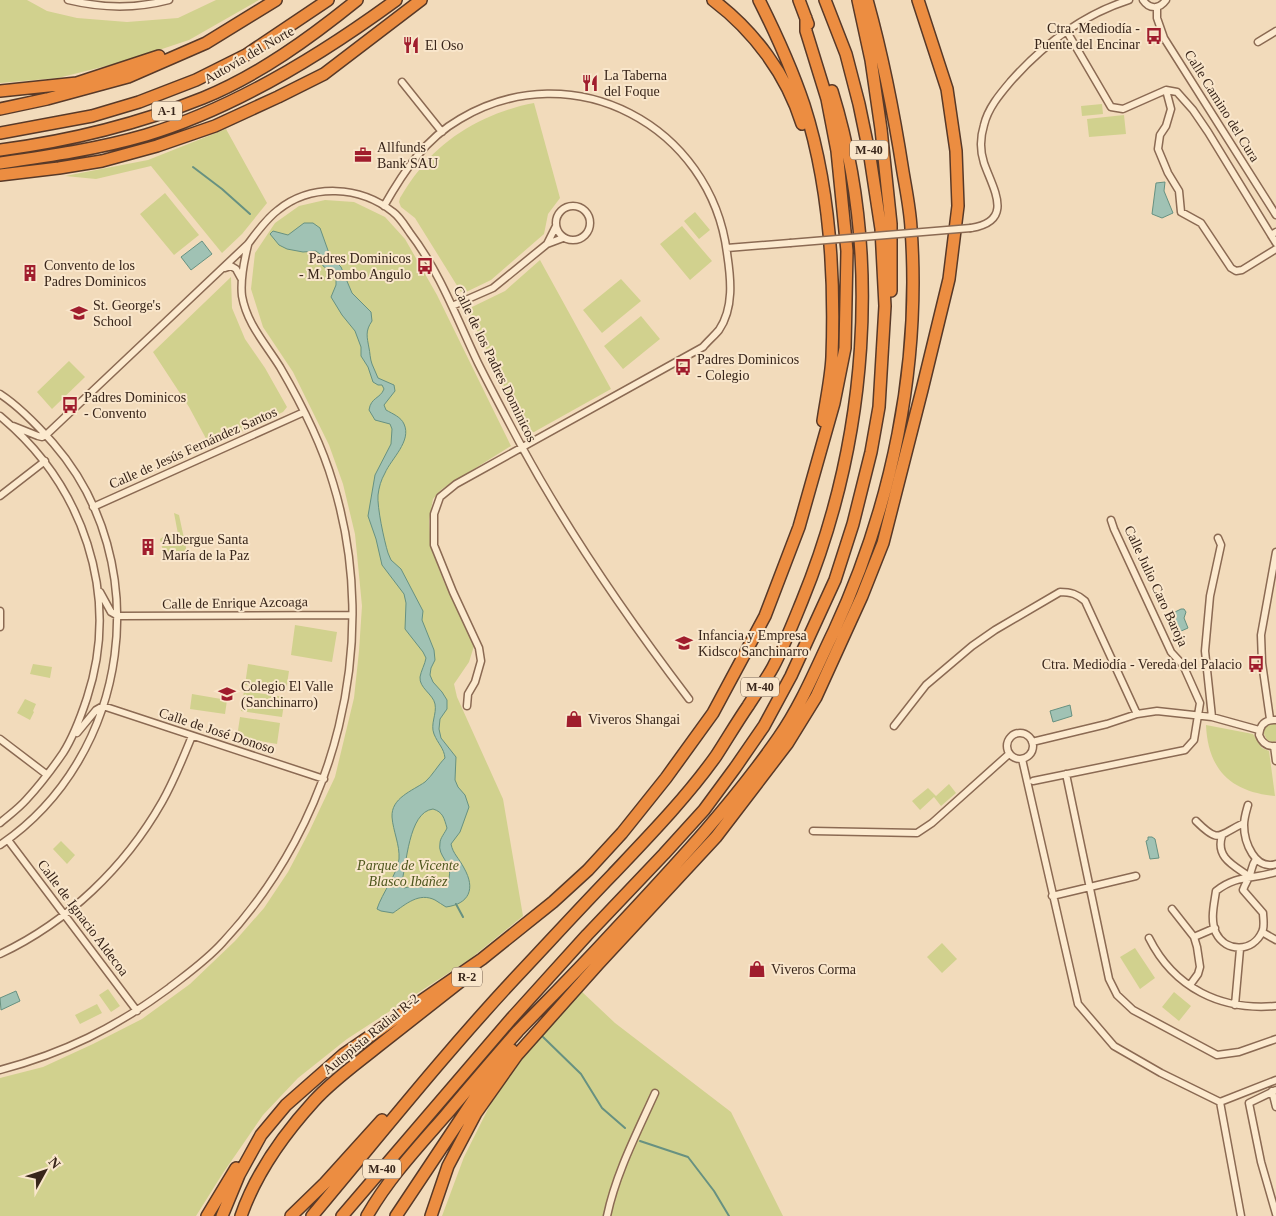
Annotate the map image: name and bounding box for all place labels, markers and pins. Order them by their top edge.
place label: Ctra. Mediodía - Puente del Encinar [1034,21,1140,52]
bus stop icon: Ctra. Mediodía - Puente del Encinar [1144,26,1164,46]
restaurant icon: El Oso [401,35,421,55]
place label: El Oso [425,38,464,53]
place label: La Taberna del Foque [604,68,668,99]
restaurant icon: La Taberna del Foque [580,73,600,93]
place label: Allfunds Bank SAU [377,140,438,171]
office icon: Allfunds Bank SAU [353,145,373,165]
place label: Padres Dominicos - M. Pombo Angulo [299,251,411,282]
bus stop icon: Padres Dominicos - M. Pombo Angulo [415,256,435,276]
place label: Convento de los Padres Dominicos [44,258,146,289]
building icon: Convento de los Padres Dominicos [20,263,40,283]
place label: St. George's School [93,298,161,329]
school or university icon: St. George's School [69,303,89,323]
place label: Padres Dominicos - Colegio [697,352,799,383]
bus stop icon: Padres Dominicos - Colegio [673,357,693,377]
place label: Padres Dominicos - Convento [84,390,186,421]
bus stop icon: Padres Dominicos - Convento [60,395,80,415]
place label: Albergue Santa María de la Paz [162,532,249,563]
building icon: Albergue Santa María de la Paz [138,537,158,557]
place label: Infancia y Empresa Kidsco Sanchinarro [698,628,809,659]
school or university icon: Infancia y Empresa Kidsco Sanchinarro [674,633,694,653]
bus stop icon: Ctra. Mediodía - Vereda del Palacio [1246,654,1266,674]
place label: Ctra. Mediodía - Vereda del Palacio [1042,657,1242,672]
place label: Colegio El Valle (Sanchinarro) [241,679,333,711]
school or university icon: Colegio El Valle (Sanchinarro) [217,684,237,704]
shop icon: Viveros Shangai [564,709,584,729]
place label: Viveros Shangai [588,712,680,727]
shop icon: Viveros Corma [747,959,767,979]
place label: Viveros Corma [771,962,857,977]

